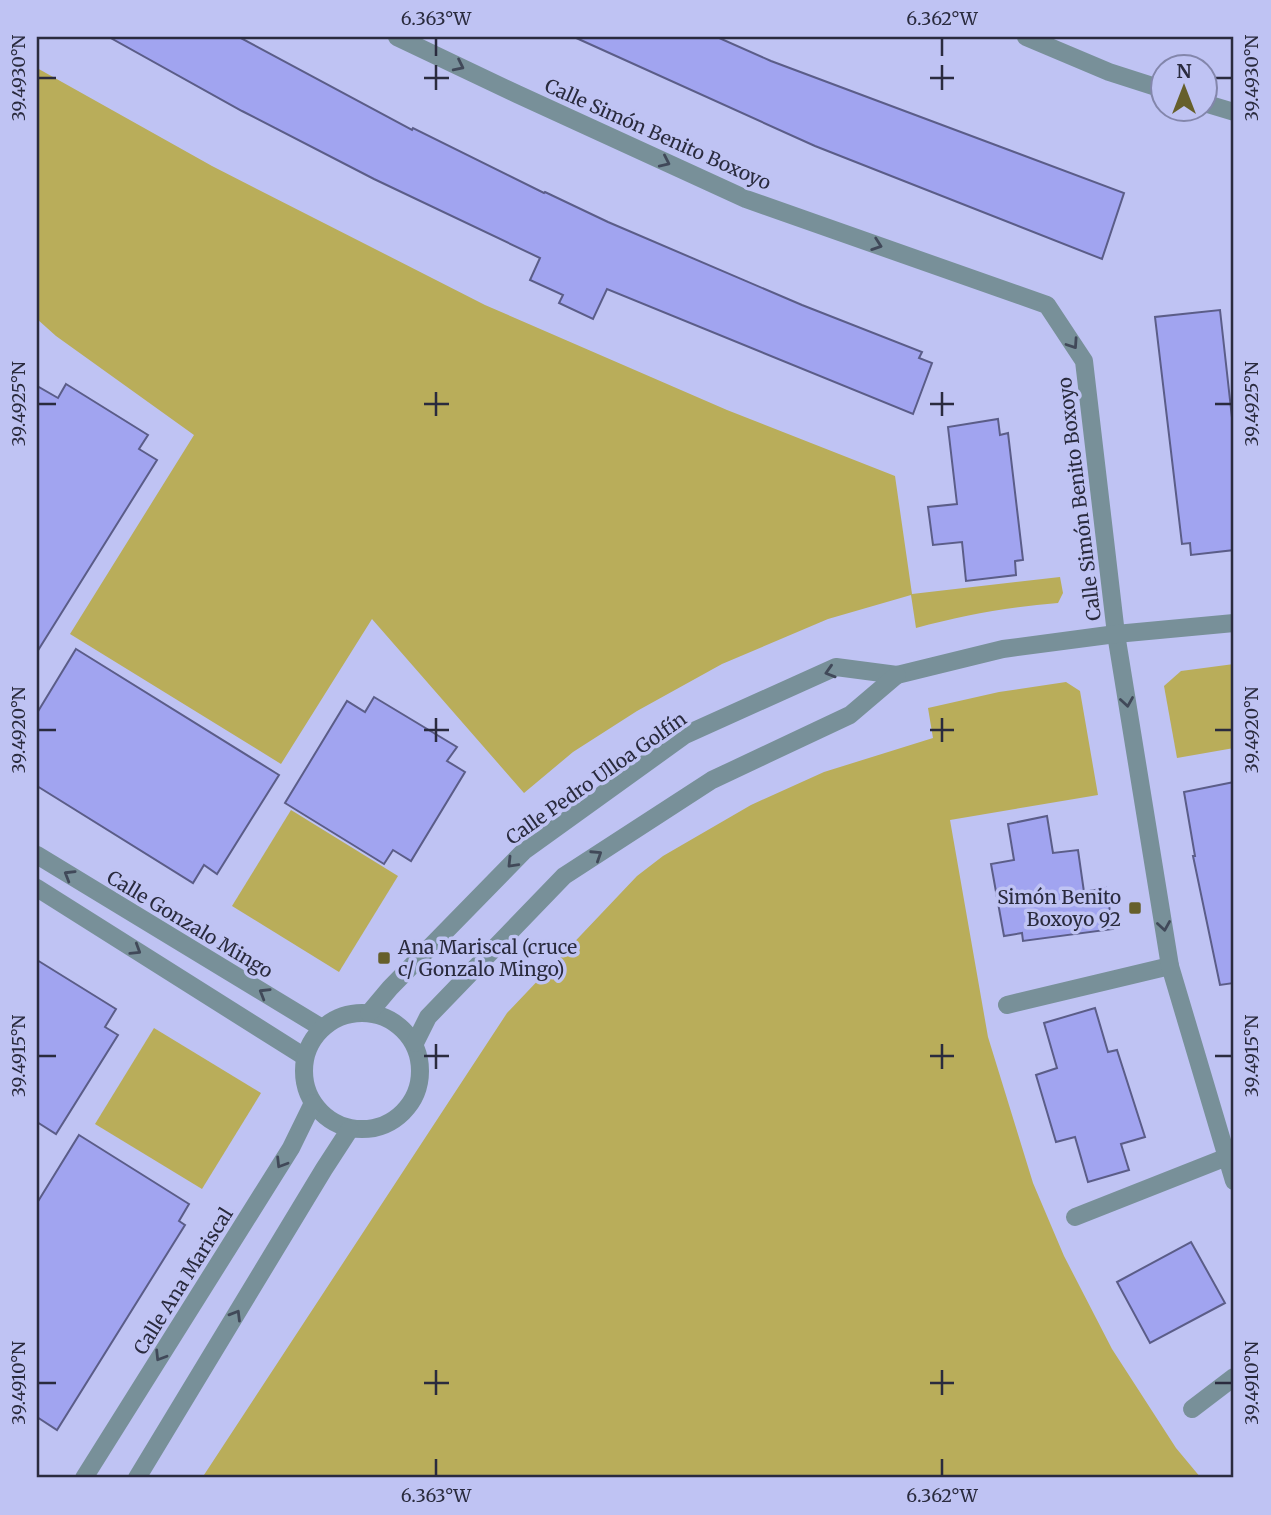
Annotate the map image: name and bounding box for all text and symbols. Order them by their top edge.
text: 6.363°W [401,7,472,30]
text: 6.362°W [906,7,979,30]
text: 39.4930°N [7,35,30,121]
text: 39.4930°N [1240,35,1263,121]
north arrow [1148,52,1218,122]
one-way arrow [452,58,464,72]
text: N [1176,59,1192,83]
street label: Calle Simón Benito Boxoyo [541,73,775,195]
one-way arrow [658,154,670,168]
one-way arrow [870,237,882,251]
one-way arrow [1065,336,1077,349]
text: 39.4925°N [7,361,30,447]
text: 39.4925°N [1240,361,1263,447]
street label: Calle Simón Benito Boxoyo [1052,376,1106,622]
one-way arrow [825,663,837,678]
text: 39.4920°N [7,686,30,773]
text: 39.4920°N [1240,686,1263,773]
one-way arrow [1119,696,1134,707]
street label: Calle Pedro Ulloa Golfín [501,706,691,850]
one-way arrow [589,850,602,863]
one-way arrow [508,855,521,868]
street label: Calle Gonzalo Mingo [103,865,277,983]
one-way arrow [64,870,77,883]
place label: Simón Benito Boxoyo 92 [997,885,1121,931]
marker: Simón Benito Boxoyo 92 [1127,900,1143,916]
one-way arrow [1156,920,1171,932]
place label: Ana Mariscal (cruce c/ Gonzalo Mingo) [397,935,577,981]
one-way arrow [129,942,142,955]
marker: Ana Mariscal (cruce c/ Gonzalo Mingo) [376,950,392,966]
one-way arrow [258,988,271,1001]
text: 39.4915°N [7,1015,30,1097]
text: 39.4915°N [1240,1015,1263,1097]
one-way arrow [276,1156,289,1169]
street label: Calle Ana Mariscal [128,1203,238,1359]
one-way arrow [228,1310,241,1323]
text: 39.4910°N [7,1341,30,1425]
text: 39.4910°N [1240,1341,1263,1425]
one-way arrow [156,1349,169,1362]
text: 6.363°W [401,1484,472,1507]
text: 6.362°W [906,1484,979,1507]

